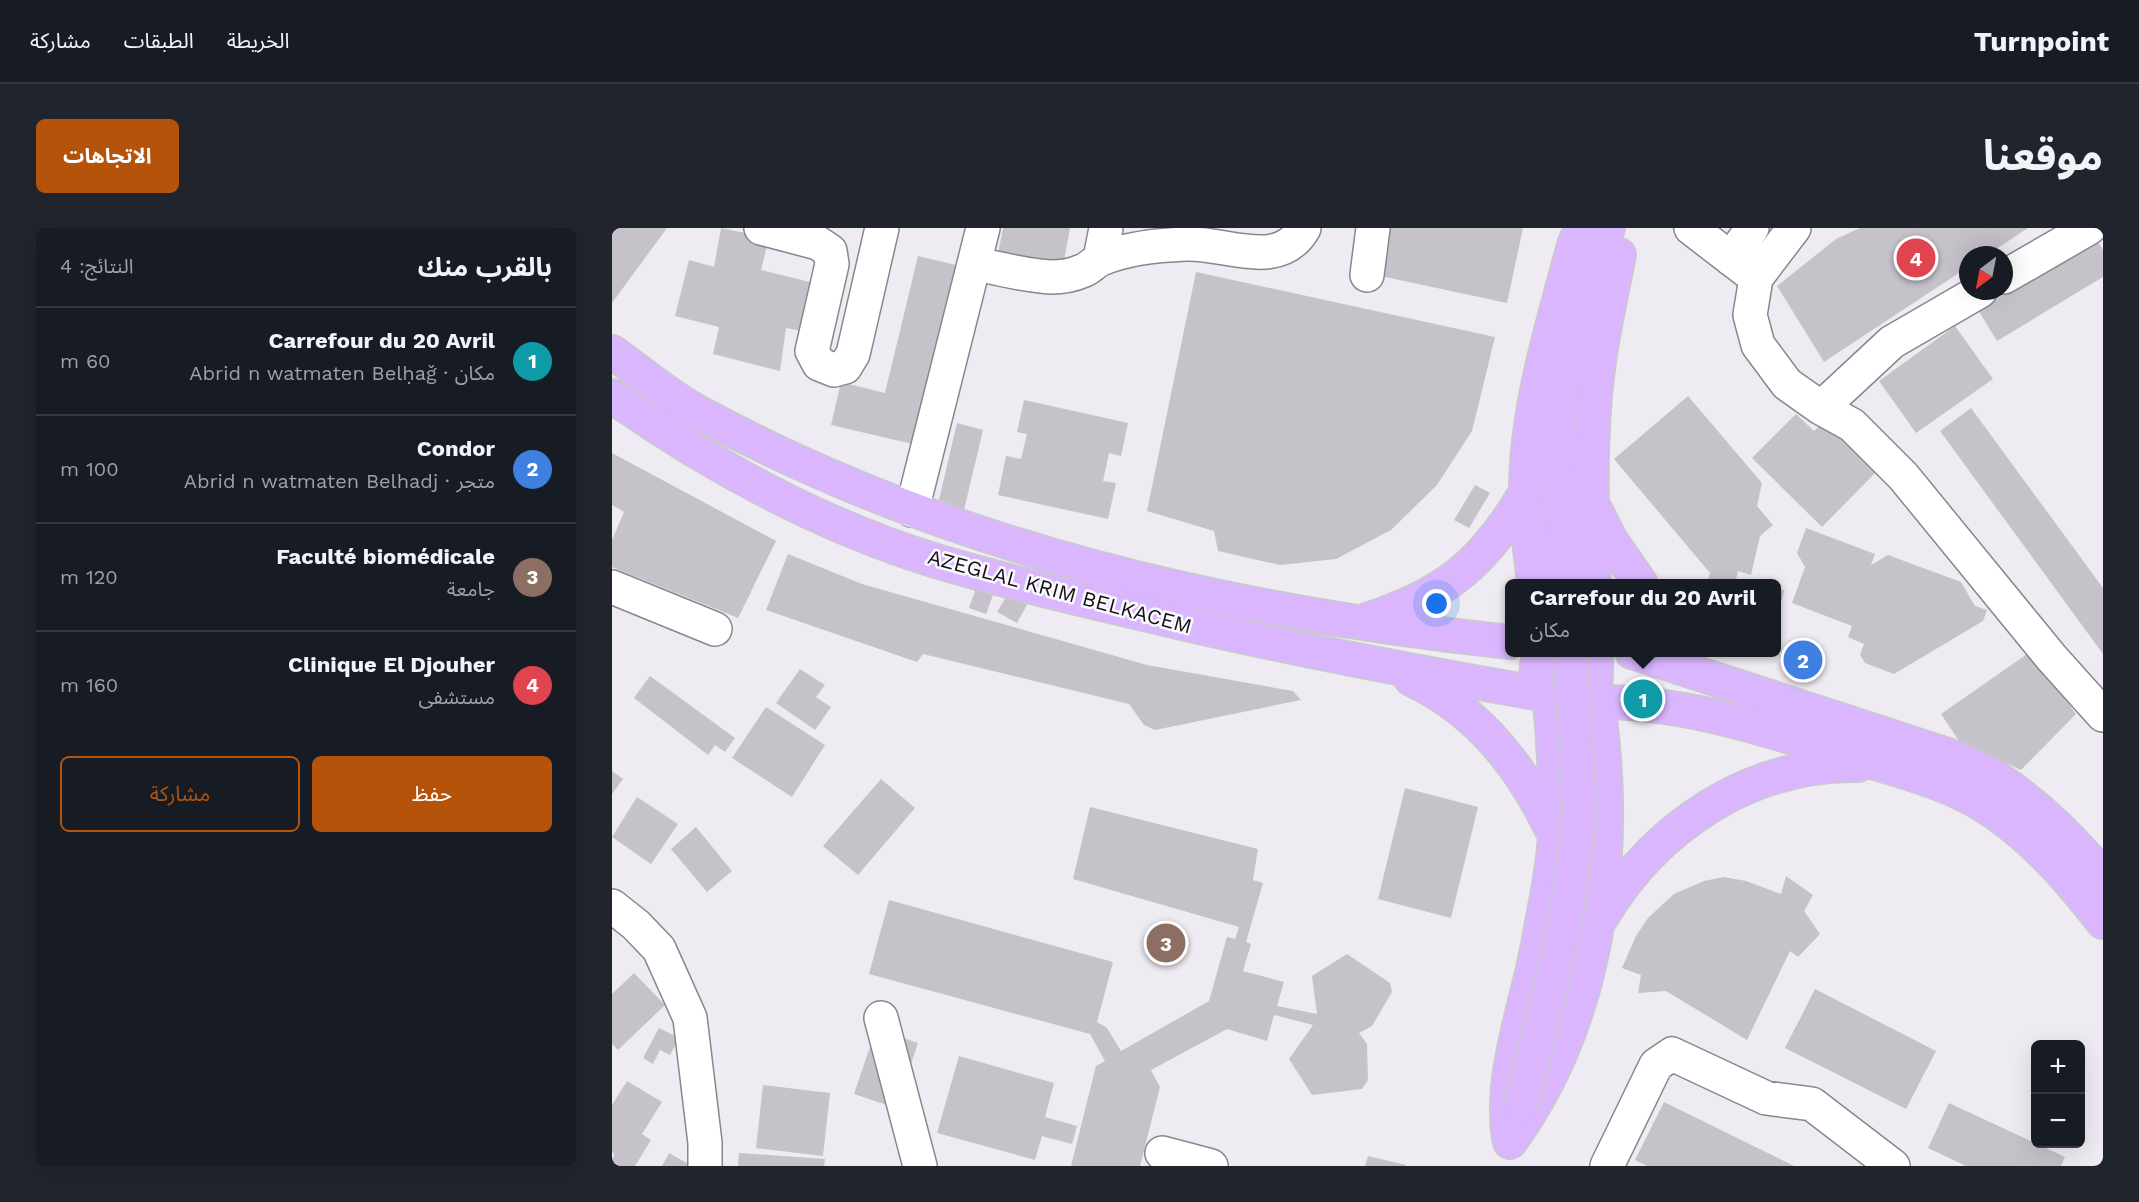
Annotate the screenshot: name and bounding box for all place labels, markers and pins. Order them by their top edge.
pin: 4 [1896,236,1936,280]
pin: 2 [1784,638,1822,682]
pin: 1 [1624,676,1662,722]
pin: 3 [1146,920,1186,966]

